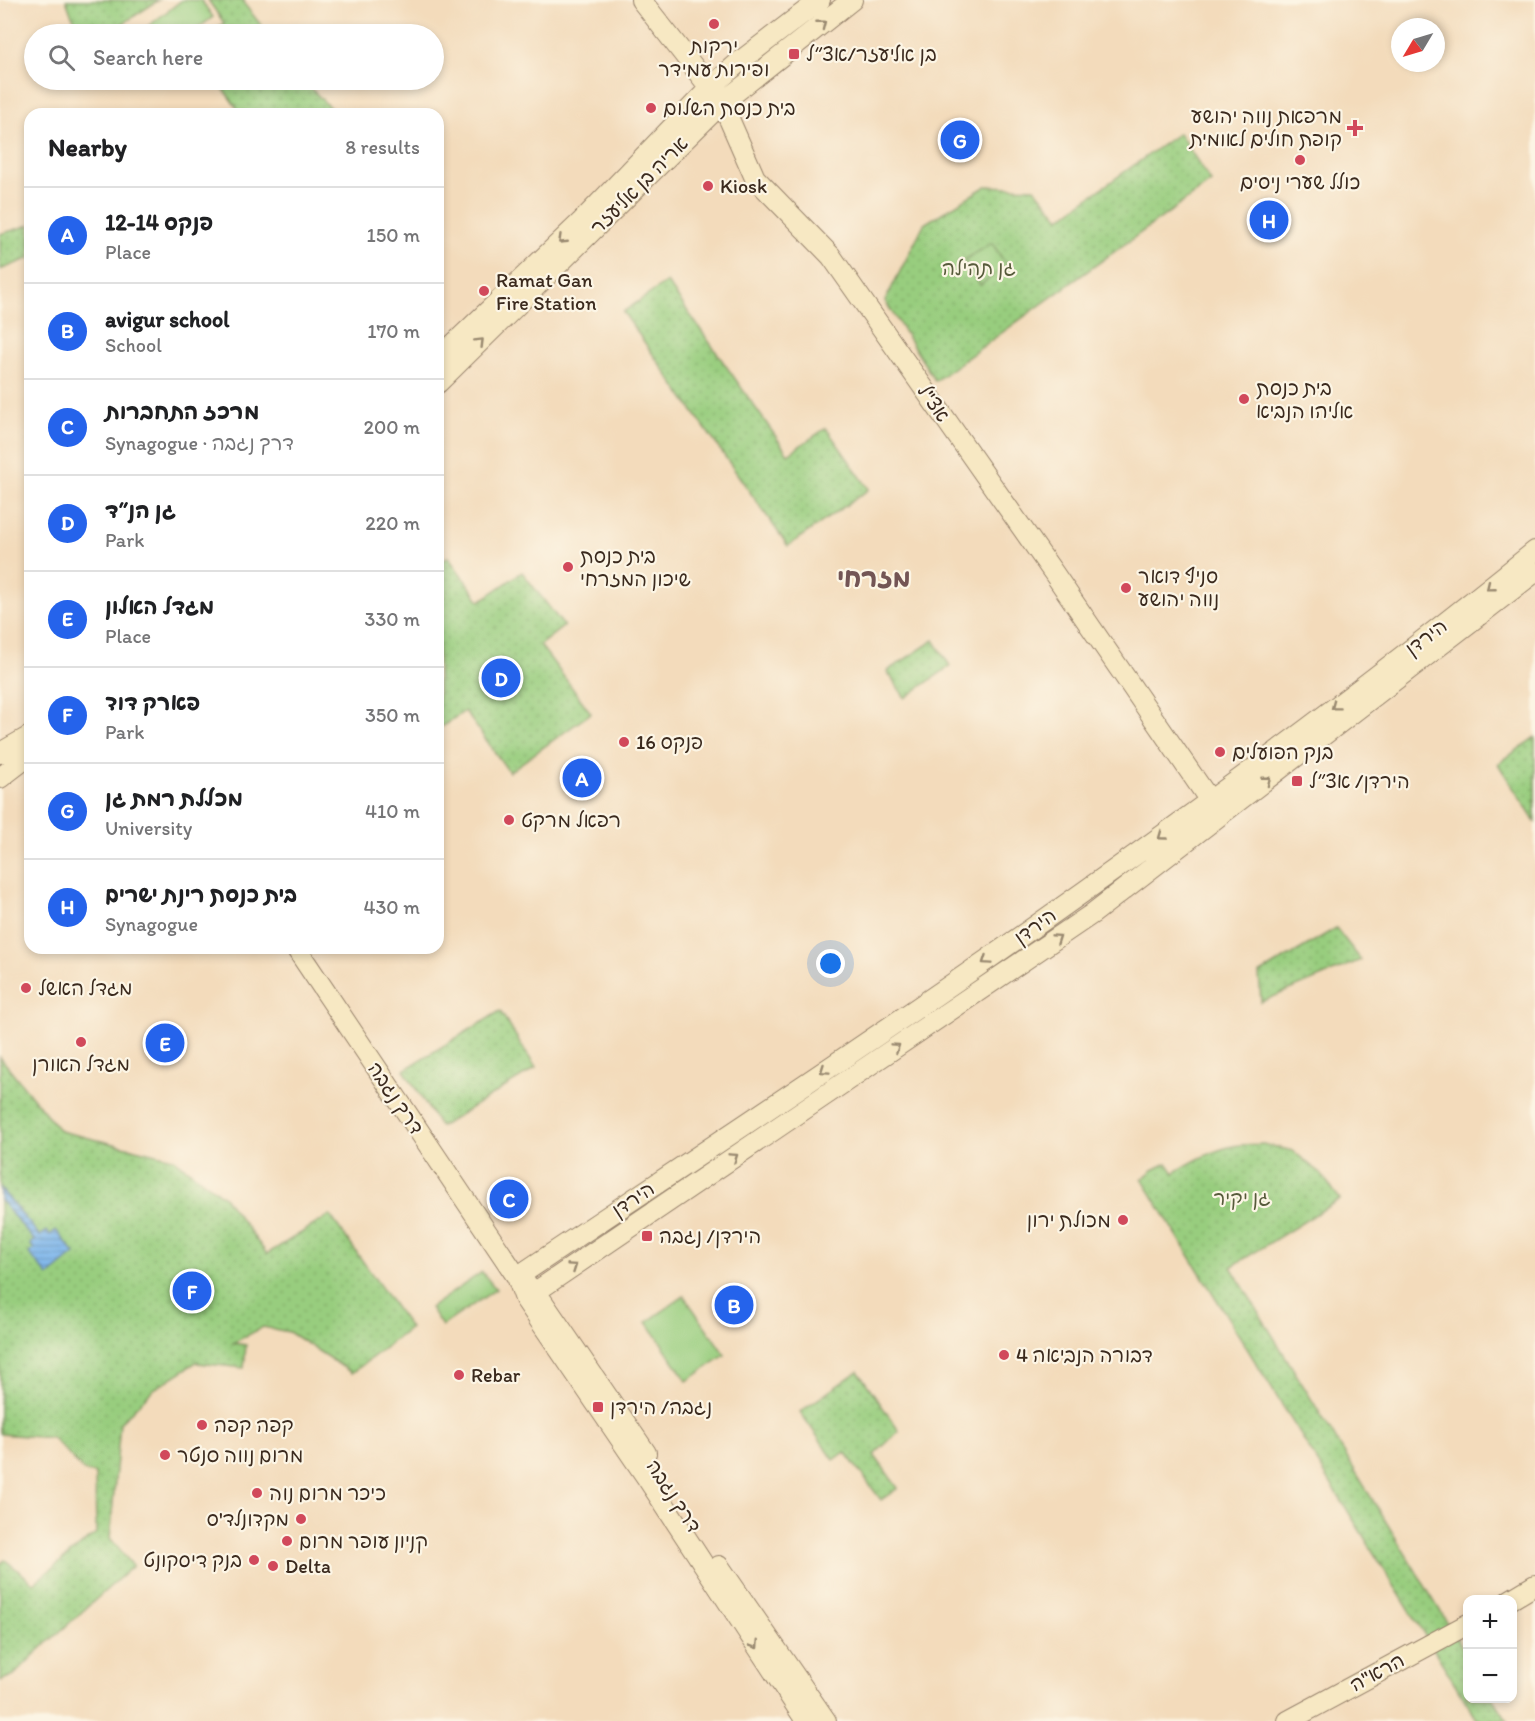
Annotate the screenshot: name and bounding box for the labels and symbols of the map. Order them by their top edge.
marker: ירקות ופירות עמידר [707,17,721,31]
north arrow [1391,18,1445,72]
one-way arrow [815,20,826,31]
place label: ירקות ופירות עמידר [658,34,770,81]
place label: בן אליעזר/אצ״ל [806,42,937,66]
marker: בן אליעזר/אצ״ל [787,47,801,61]
place label: בית כנסת השלום [663,96,796,120]
marker: בית כנסת השלום [644,101,658,115]
place label: מרפאת נווה יהושע קופת חולים לאומית [1188,104,1342,152]
pin: G [940,118,980,162]
marker: מרפאת נווה יהושע קופת חולים לאומית [1346,119,1364,137]
street label: אריה בן אליעזר [585,131,693,239]
marker: כולל שערי ניסים [1293,153,1307,167]
place label: כולל שערי ניסים [1240,170,1360,194]
place label: Kiosk [720,174,767,198]
marker: Kiosk [701,179,715,193]
pin: H [1250,198,1288,242]
one-way arrow [559,232,570,243]
park label: גן תהילה [942,256,1016,280]
place label: Ramat Gan Fire Station [496,268,597,315]
marker: Ramat Gan Fire Station [477,284,491,298]
one-way arrow [472,338,483,349]
place label: בית כנסת אליהו הנביא [1256,376,1353,423]
street label: אצ"ל [913,380,955,426]
marker: בית כנסת אליהו הנביא [1237,392,1251,406]
place label: בית כנסת שיכון המזרחי [580,544,691,591]
marker: בית כנסת שיכון המזרחי [561,560,575,574]
district label: מזרחי [837,562,911,594]
place label: סניף דואר נווה יהושע [1138,564,1219,611]
one-way arrow [1485,580,1496,591]
marker: סניף דואר נווה יהושע [1119,581,1133,595]
street label: הירדן [1400,613,1452,661]
pin: D [482,656,520,700]
one-way arrow [1330,699,1341,710]
place label: פנקס 16 [636,730,703,754]
marker: פנקס 16 [617,735,631,749]
place label: בנק הפועלים [1232,740,1334,764]
marker: בנק הפועלים [1213,745,1227,759]
pin: A [562,756,602,800]
place label: הירדן/ אצ״ל [1309,769,1410,794]
marker: הירדן/ אצ״ל [1290,774,1304,788]
one-way arrow [1260,776,1271,787]
place label: רפאל מרקט [521,808,621,832]
marker: רפאל מרקט [502,813,516,827]
one-way arrow [1157,828,1168,839]
street label: הירדן [1009,903,1061,950]
one-way arrow [1050,934,1061,945]
your location [816,949,845,978]
one-way arrow [981,954,992,965]
place label: מגדל האשל [38,976,133,1000]
marker: מגדל האשל [19,981,33,995]
pin: E [146,1020,184,1066]
marker: מגדל האורן [74,1035,88,1049]
one-way arrow [889,1043,900,1054]
place label: מגדל האורן [32,1052,130,1077]
street label: דרך נגבה [363,1057,429,1139]
one-way arrow [820,1063,831,1074]
one-way arrow [728,1153,739,1164]
pin: C [490,1176,528,1222]
street label: הירדן [607,1176,659,1223]
park label: גן יקיר [1213,1186,1271,1210]
place label: מכולת ירון [1027,1208,1111,1233]
marker: מכולת ירון [1116,1213,1130,1227]
place label: הירדן/ נגבה [659,1224,761,1249]
marker: הירדן/ נגבה [640,1229,654,1243]
one-way arrow [566,1263,577,1274]
pin: F [172,1268,212,1314]
pin: B [714,1282,754,1328]
place label: דבורה הנביאה 4 [1016,1343,1153,1367]
marker: דבורה הנביאה 4 [997,1348,1011,1362]
place label: Rebar [471,1363,521,1387]
marker: Rebar [452,1368,466,1382]
place label: נגבה/ הירדן [610,1395,712,1420]
marker: נגבה/ הירדן [591,1400,605,1414]
place label: קפה קפה [214,1413,294,1437]
marker: קפה קפה [195,1418,209,1432]
place label: מרום נווה סנטר [177,1443,304,1467]
marker: מרום נווה סנטר [158,1448,172,1462]
street label: דרך נגבה [642,1455,706,1537]
place label: כיכר מרום נוה [269,1481,386,1505]
marker: כיכר מרום נוה [250,1486,264,1500]
place label: מקדונלד'ס [207,1507,289,1532]
marker: מקדונלד'ס [294,1512,308,1526]
place label: קניון עופר מרום [299,1529,428,1554]
marker: קניון עופר מרום [280,1534,294,1548]
place label: בנק דיסקונט [143,1548,242,1573]
marker: בנק דיסקונט [247,1553,261,1567]
place label: Delta [285,1554,331,1578]
marker: Delta [266,1559,280,1573]
one-way arrow [748,1639,760,1649]
street label: הרא"ה [1346,1648,1408,1696]

